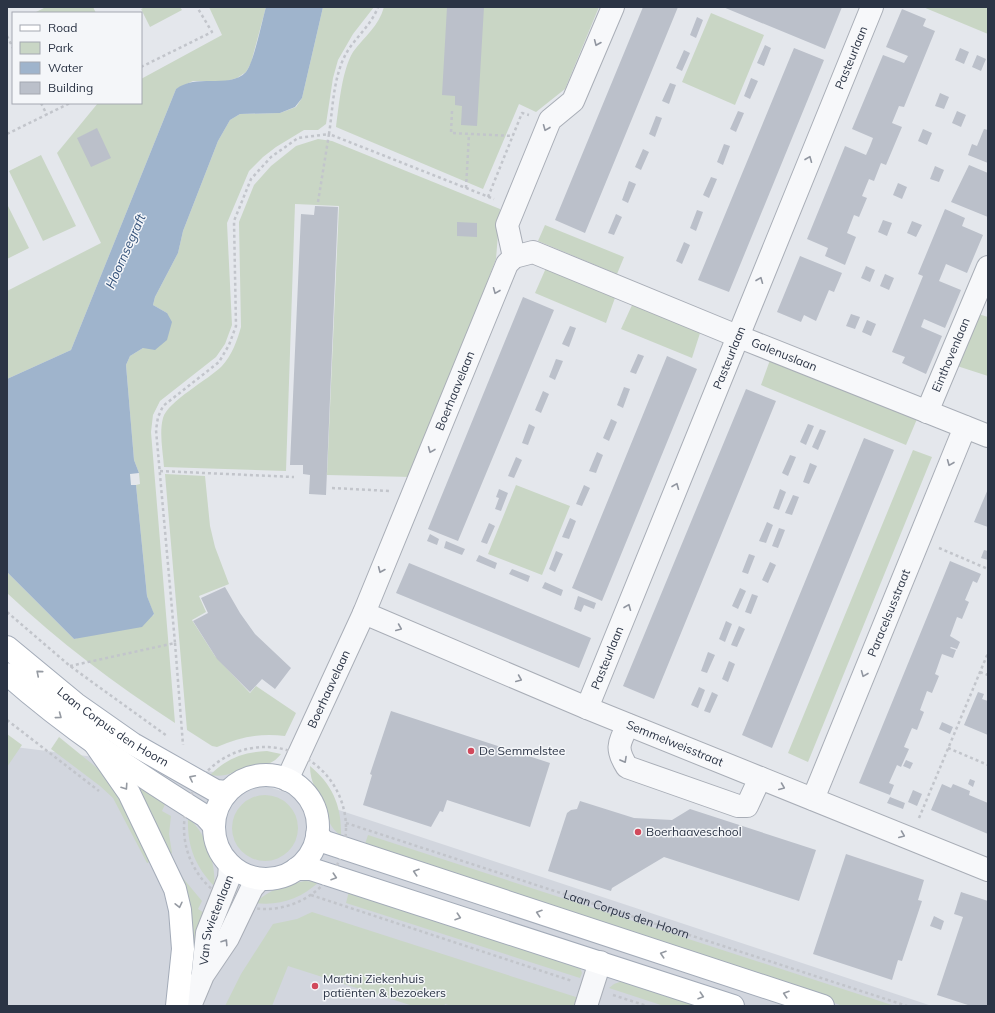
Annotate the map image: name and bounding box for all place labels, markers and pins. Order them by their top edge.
place label: De Semmelstee [479,743,565,758]
marker: De Semmelstee [466,746,476,756]
place label: Boerhaaveschool [646,824,742,839]
marker: Boerhaaveschool [633,827,643,837]
place label: Martini Ziekenhuis patiënten & bezoekers [323,971,446,1000]
marker: Martini Ziekenhuis patiënten & bezoekers [310,981,320,991]

